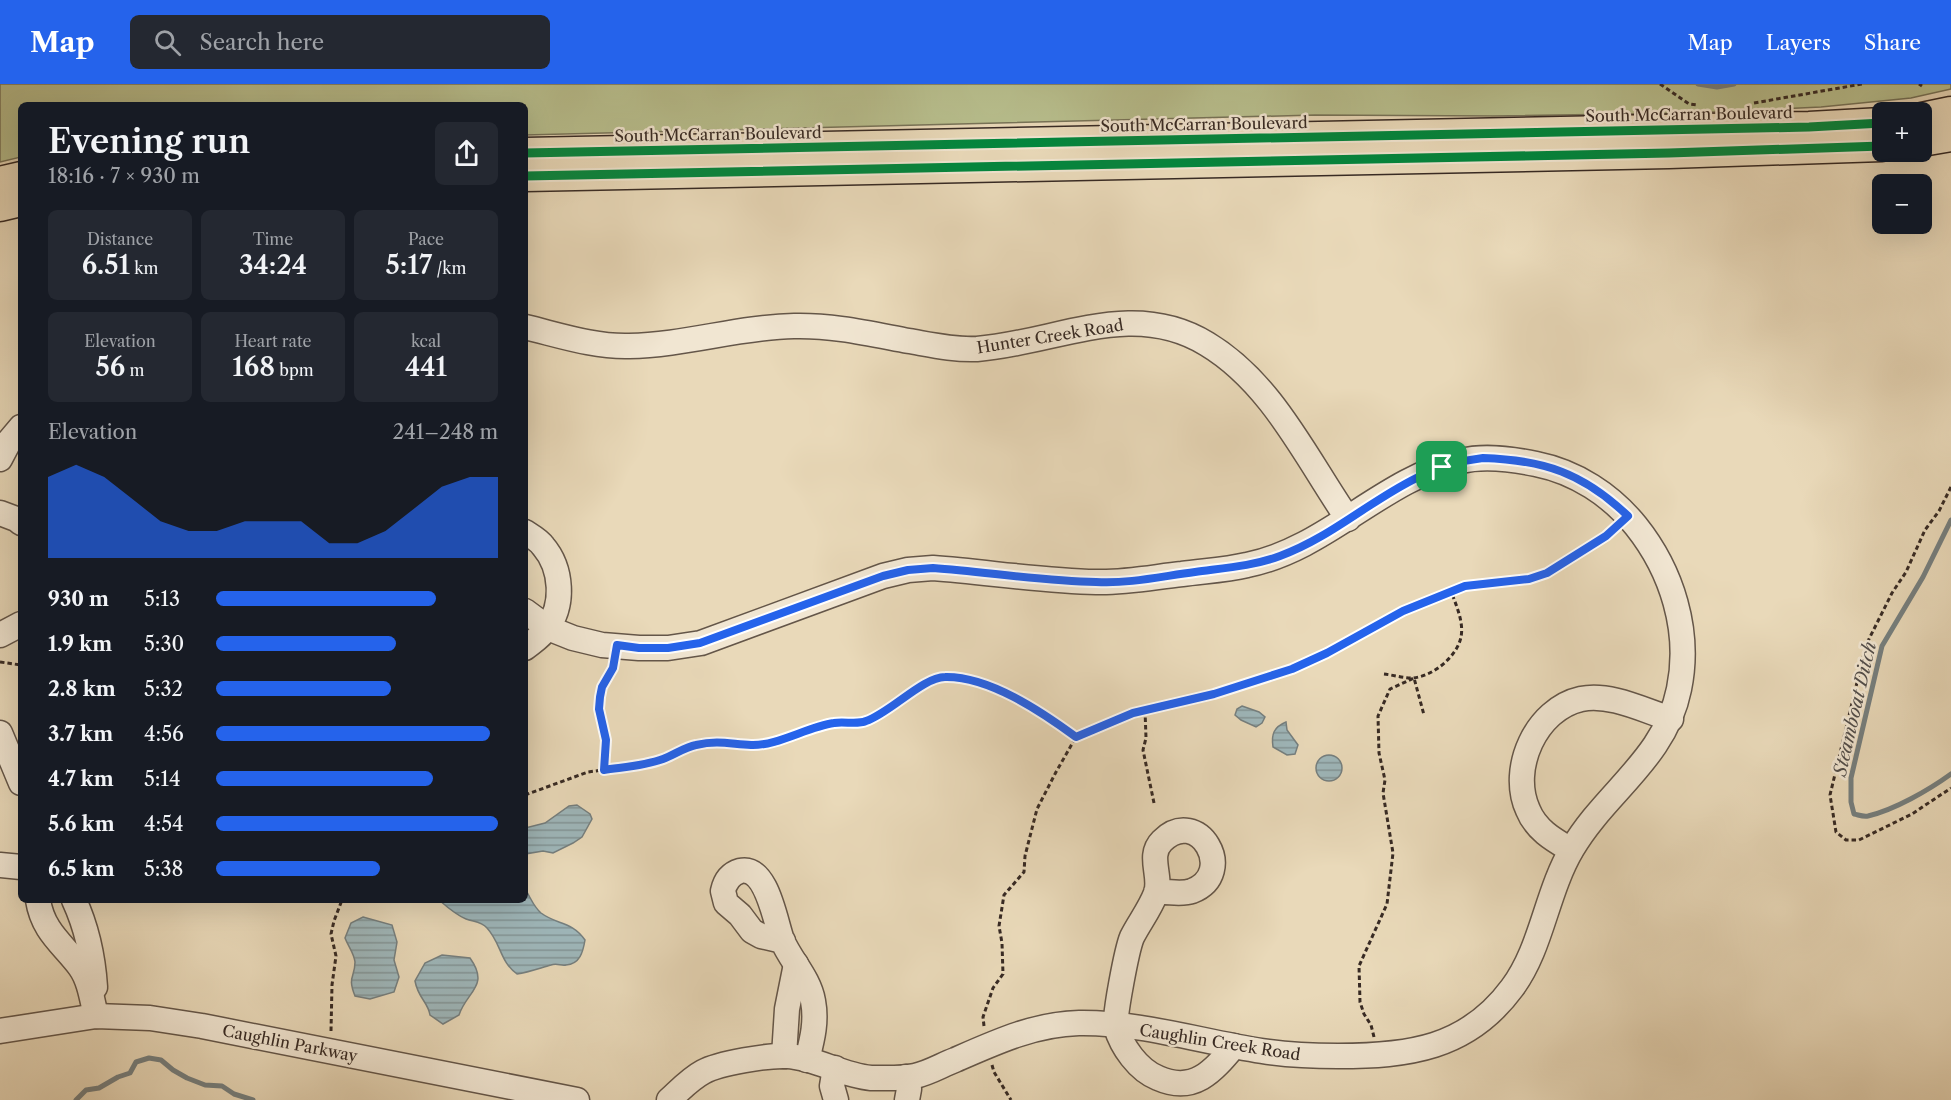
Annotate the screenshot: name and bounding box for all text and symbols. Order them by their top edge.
search box [130,15,550,69]
text: Map [30,25,94,59]
icon: search [151,26,184,59]
text: Search here [199,29,324,56]
text: Map [1688,30,1733,55]
text: Layers [1766,30,1831,55]
text: Share [1864,30,1921,55]
street label: South McCarran Boulevard [1585,102,1793,126]
map controls [1872,102,1932,234]
button: + [1872,102,1932,162]
street label: South McCarran Boulevard [1100,112,1308,136]
text: Evening run [48,121,250,162]
button: share [435,122,498,185]
street label: South McCarran Boulevard [614,122,822,146]
text: 18:16 · 7 × 930 m [48,164,200,188]
button: − [1872,174,1932,234]
text: Distance [87,229,153,249]
text: Time [253,229,293,249]
text: Pace [408,229,444,249]
text: 6.51 [82,249,130,281]
text: 34:24 [239,249,307,281]
text: 5:17 [386,249,432,281]
text: km [130,258,158,278]
text: /km [432,258,466,278]
street label: Hunter Creek Road [975,314,1125,357]
text: Elevation [84,331,156,351]
text: Heart rate [234,331,312,351]
text: kcal [411,331,441,351]
text: 56 [96,351,125,383]
text: 168 [232,351,275,383]
text: 441 [405,351,447,383]
text: m [125,360,144,380]
text: bpm [275,360,314,380]
text: Elevation [48,420,137,444]
text: 241–248 m [393,420,498,444]
pin [1416,441,1467,492]
icon: arrive [1425,450,1458,483]
text: 930 m [48,587,109,611]
text: 5:13 [144,587,180,611]
text: 1.9 km [48,632,112,656]
text: 5:30 [144,632,184,656]
water label: Steamboat Ditch [1829,640,1881,779]
text: 2.8 km [48,677,116,701]
text: 5:32 [144,677,183,701]
text: 3.7 km [48,722,113,746]
text: 4:56 [144,722,184,746]
text: 4.7 km [48,767,114,791]
text: 5:14 [144,767,180,791]
text: 5.6 km [48,812,115,836]
text: 4:54 [144,812,184,836]
text: 6.5 km [48,857,115,881]
text: 5:38 [144,857,183,881]
street label: Caughlin Creek Road [1138,1019,1302,1065]
street label: Caughlin Parkway [221,1020,360,1066]

